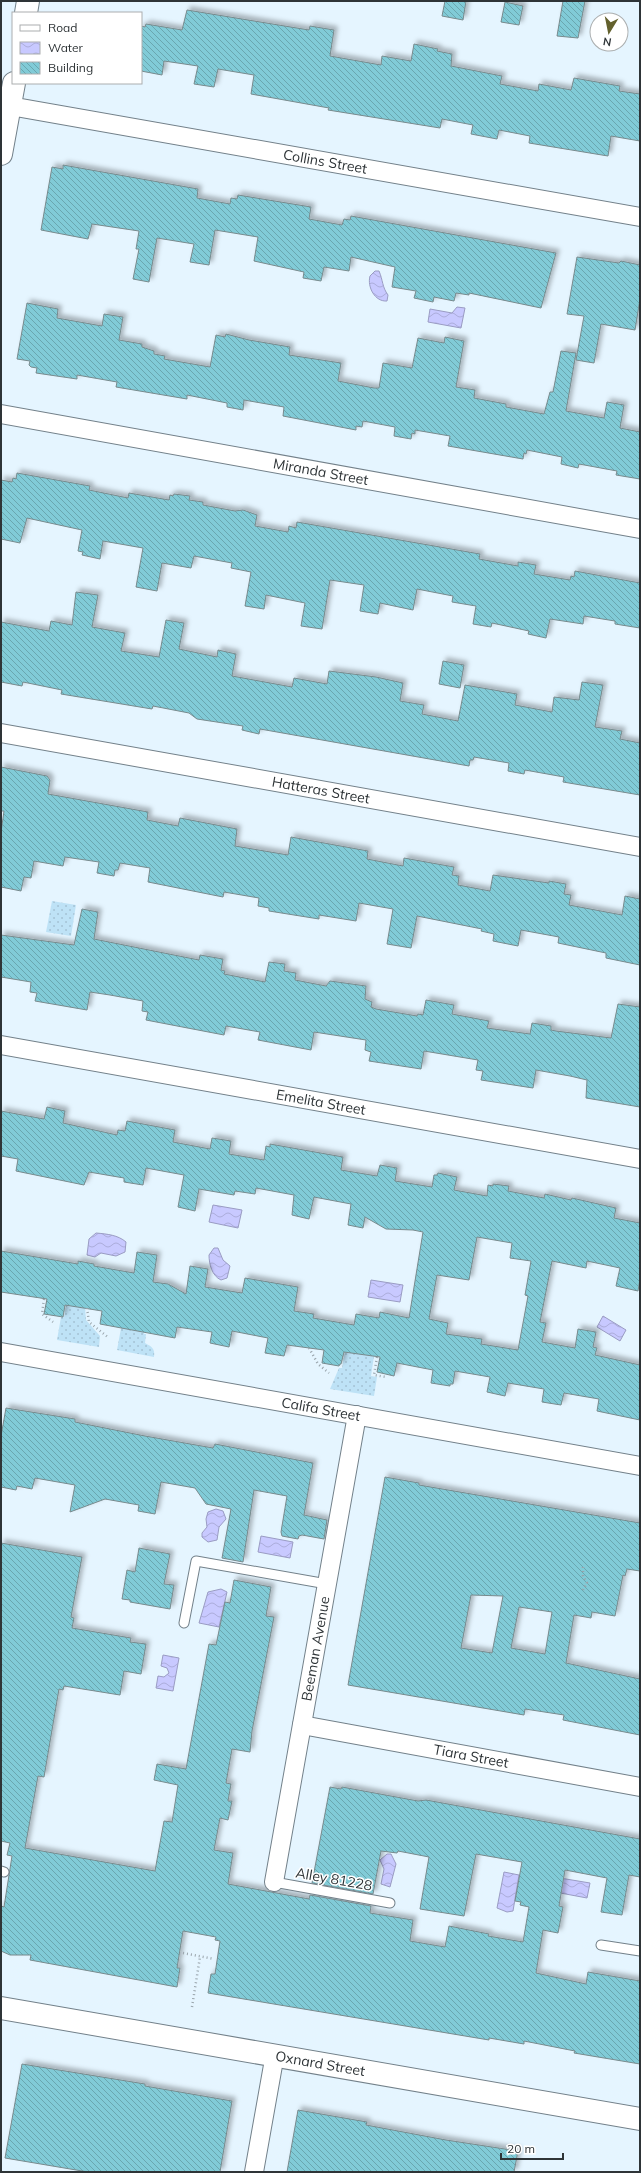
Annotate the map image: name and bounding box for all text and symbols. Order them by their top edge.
legend [12,12,142,84]
north arrow [589,12,629,52]
text: Road [48,20,77,35]
text: N [602,34,613,49]
text: Water [48,40,84,55]
text: Building [48,60,93,75]
street label: Collins Street [282,145,369,178]
street label: Miranda Street [272,454,370,489]
street label: Hatteras Street [271,773,371,808]
street label: Emelita Street [275,1085,367,1119]
street label: Califa Street [280,1393,362,1425]
street label: Beeman Avenue [297,1595,334,1702]
street label: Tiara Street [432,1740,510,1772]
street label: Alley 81228 [294,1863,374,1895]
street label: Oxnard Street [274,2047,367,2080]
scale bar [501,2135,563,2161]
text: 20 m [507,2141,535,2156]

